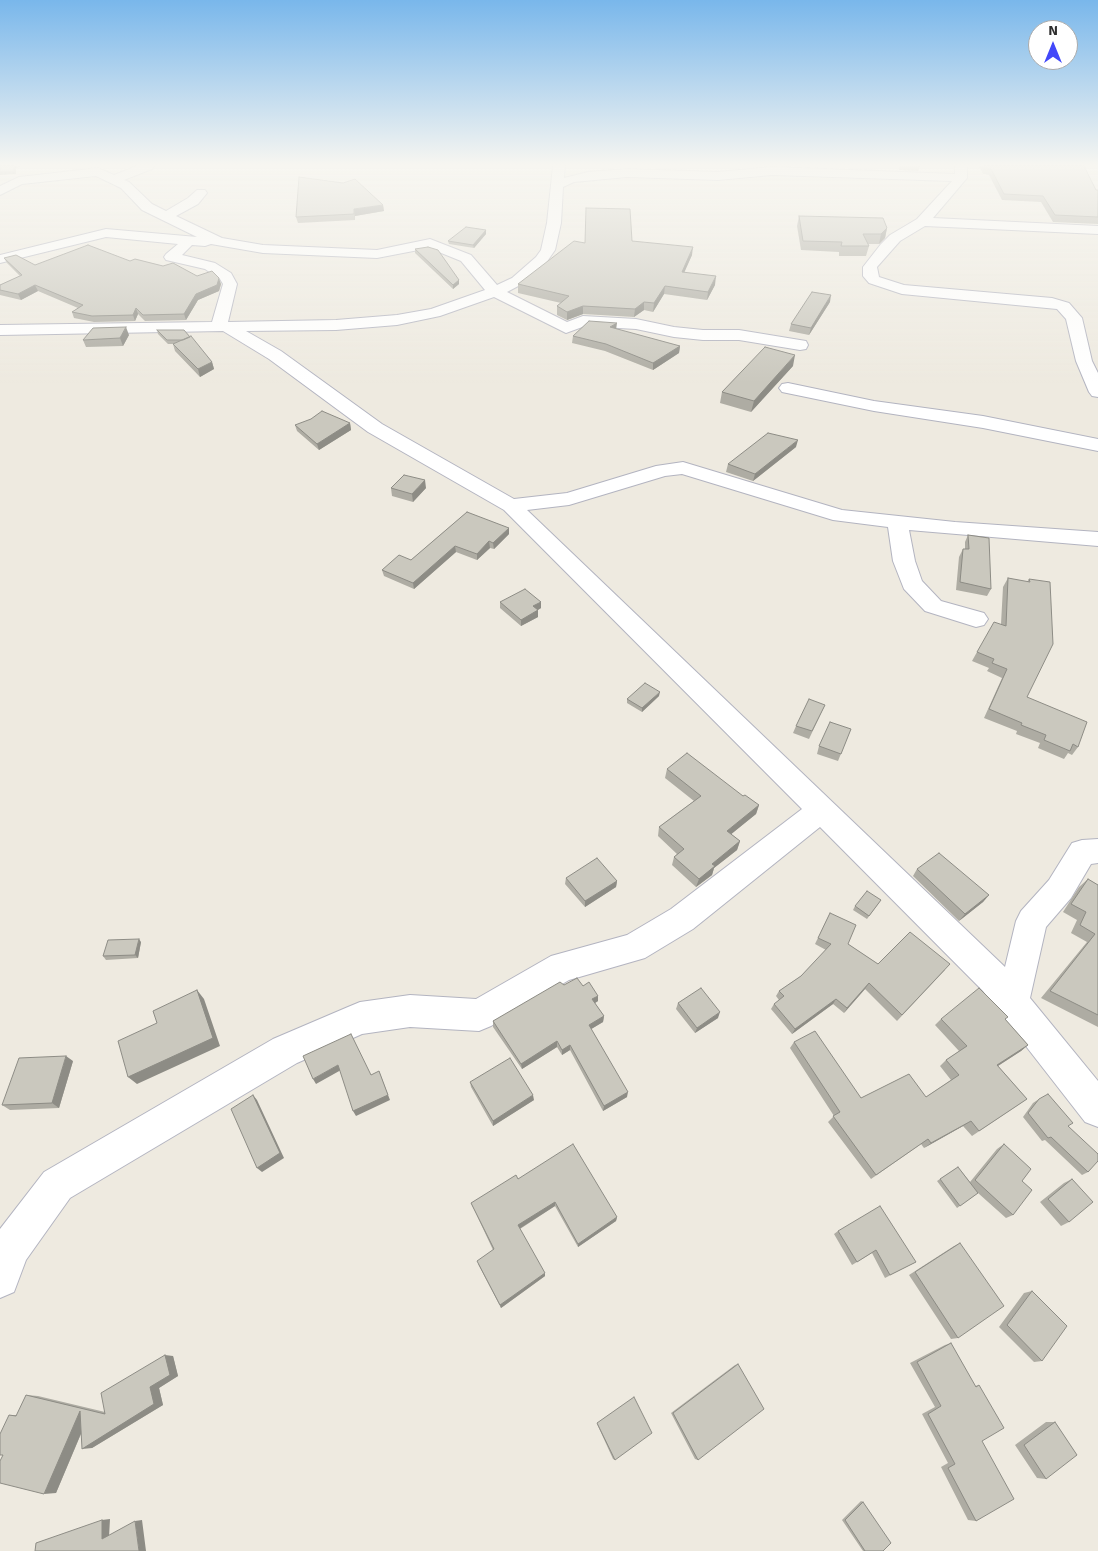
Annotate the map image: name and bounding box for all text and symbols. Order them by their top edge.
north arrow [1028,20,1078,70]
text: N [1048,22,1058,39]

